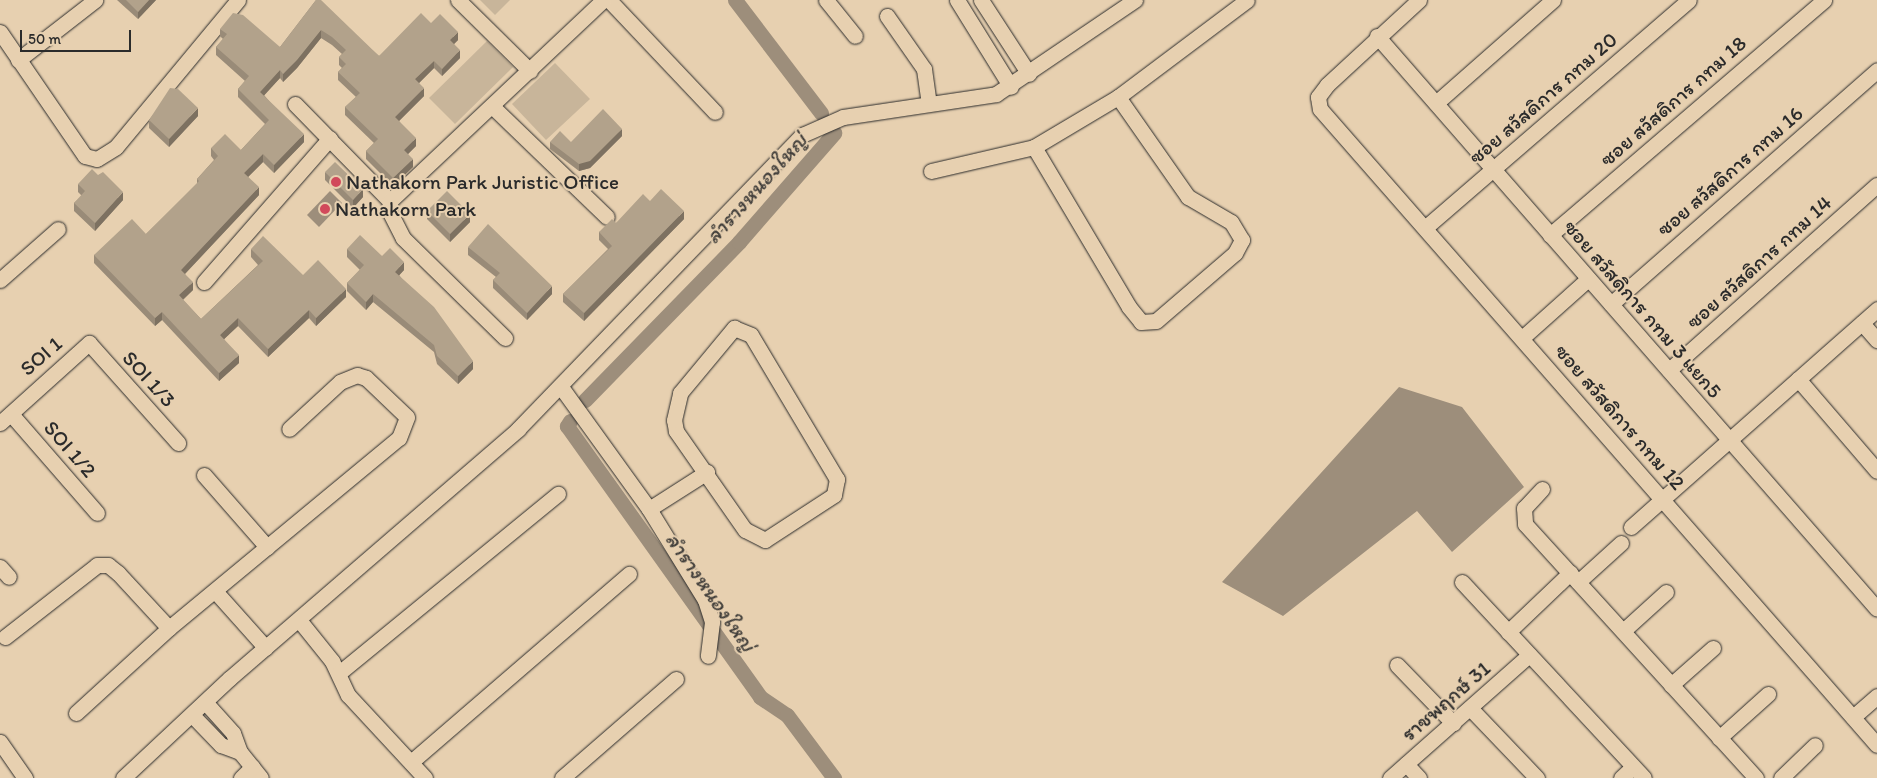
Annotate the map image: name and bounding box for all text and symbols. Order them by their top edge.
scale bar [22,20,134,52]
street label: ซอย สวัสดิการ กทม 20 [1464,27,1622,169]
text: 50 m [28,30,61,48]
street label: ซอย สวัสดิการ กทม 18 [1595,31,1751,171]
street label: ซอย สวัสดิการ กทม 16 [1652,101,1808,241]
water label: ลำรางหนองใหญ่ [699,127,813,249]
place label: Nathakorn Park Juristic Office [346,169,620,195]
marker: Nathakorn Park Juristic Office [330,176,342,188]
street label: ซอย สวัสดิการ กทม 14 [1681,190,1837,334]
place label: Nathakorn Park [335,196,476,222]
marker: Nathakorn Park [319,203,331,215]
street label: ซอย สวัสดิการ กทม 3 แยก5 [1559,215,1727,403]
street label: SOI 1 [15,331,67,381]
street label: ซอย สวัสดิการ กทม 12 [1550,339,1690,495]
street label: SOI 1/3 [117,346,181,412]
street label: SOI 1/2 [39,416,101,482]
water label: ลำรางหนองใหญ่ [660,527,762,657]
street label: ราชพฤกษ์ 31 [1396,656,1496,746]

